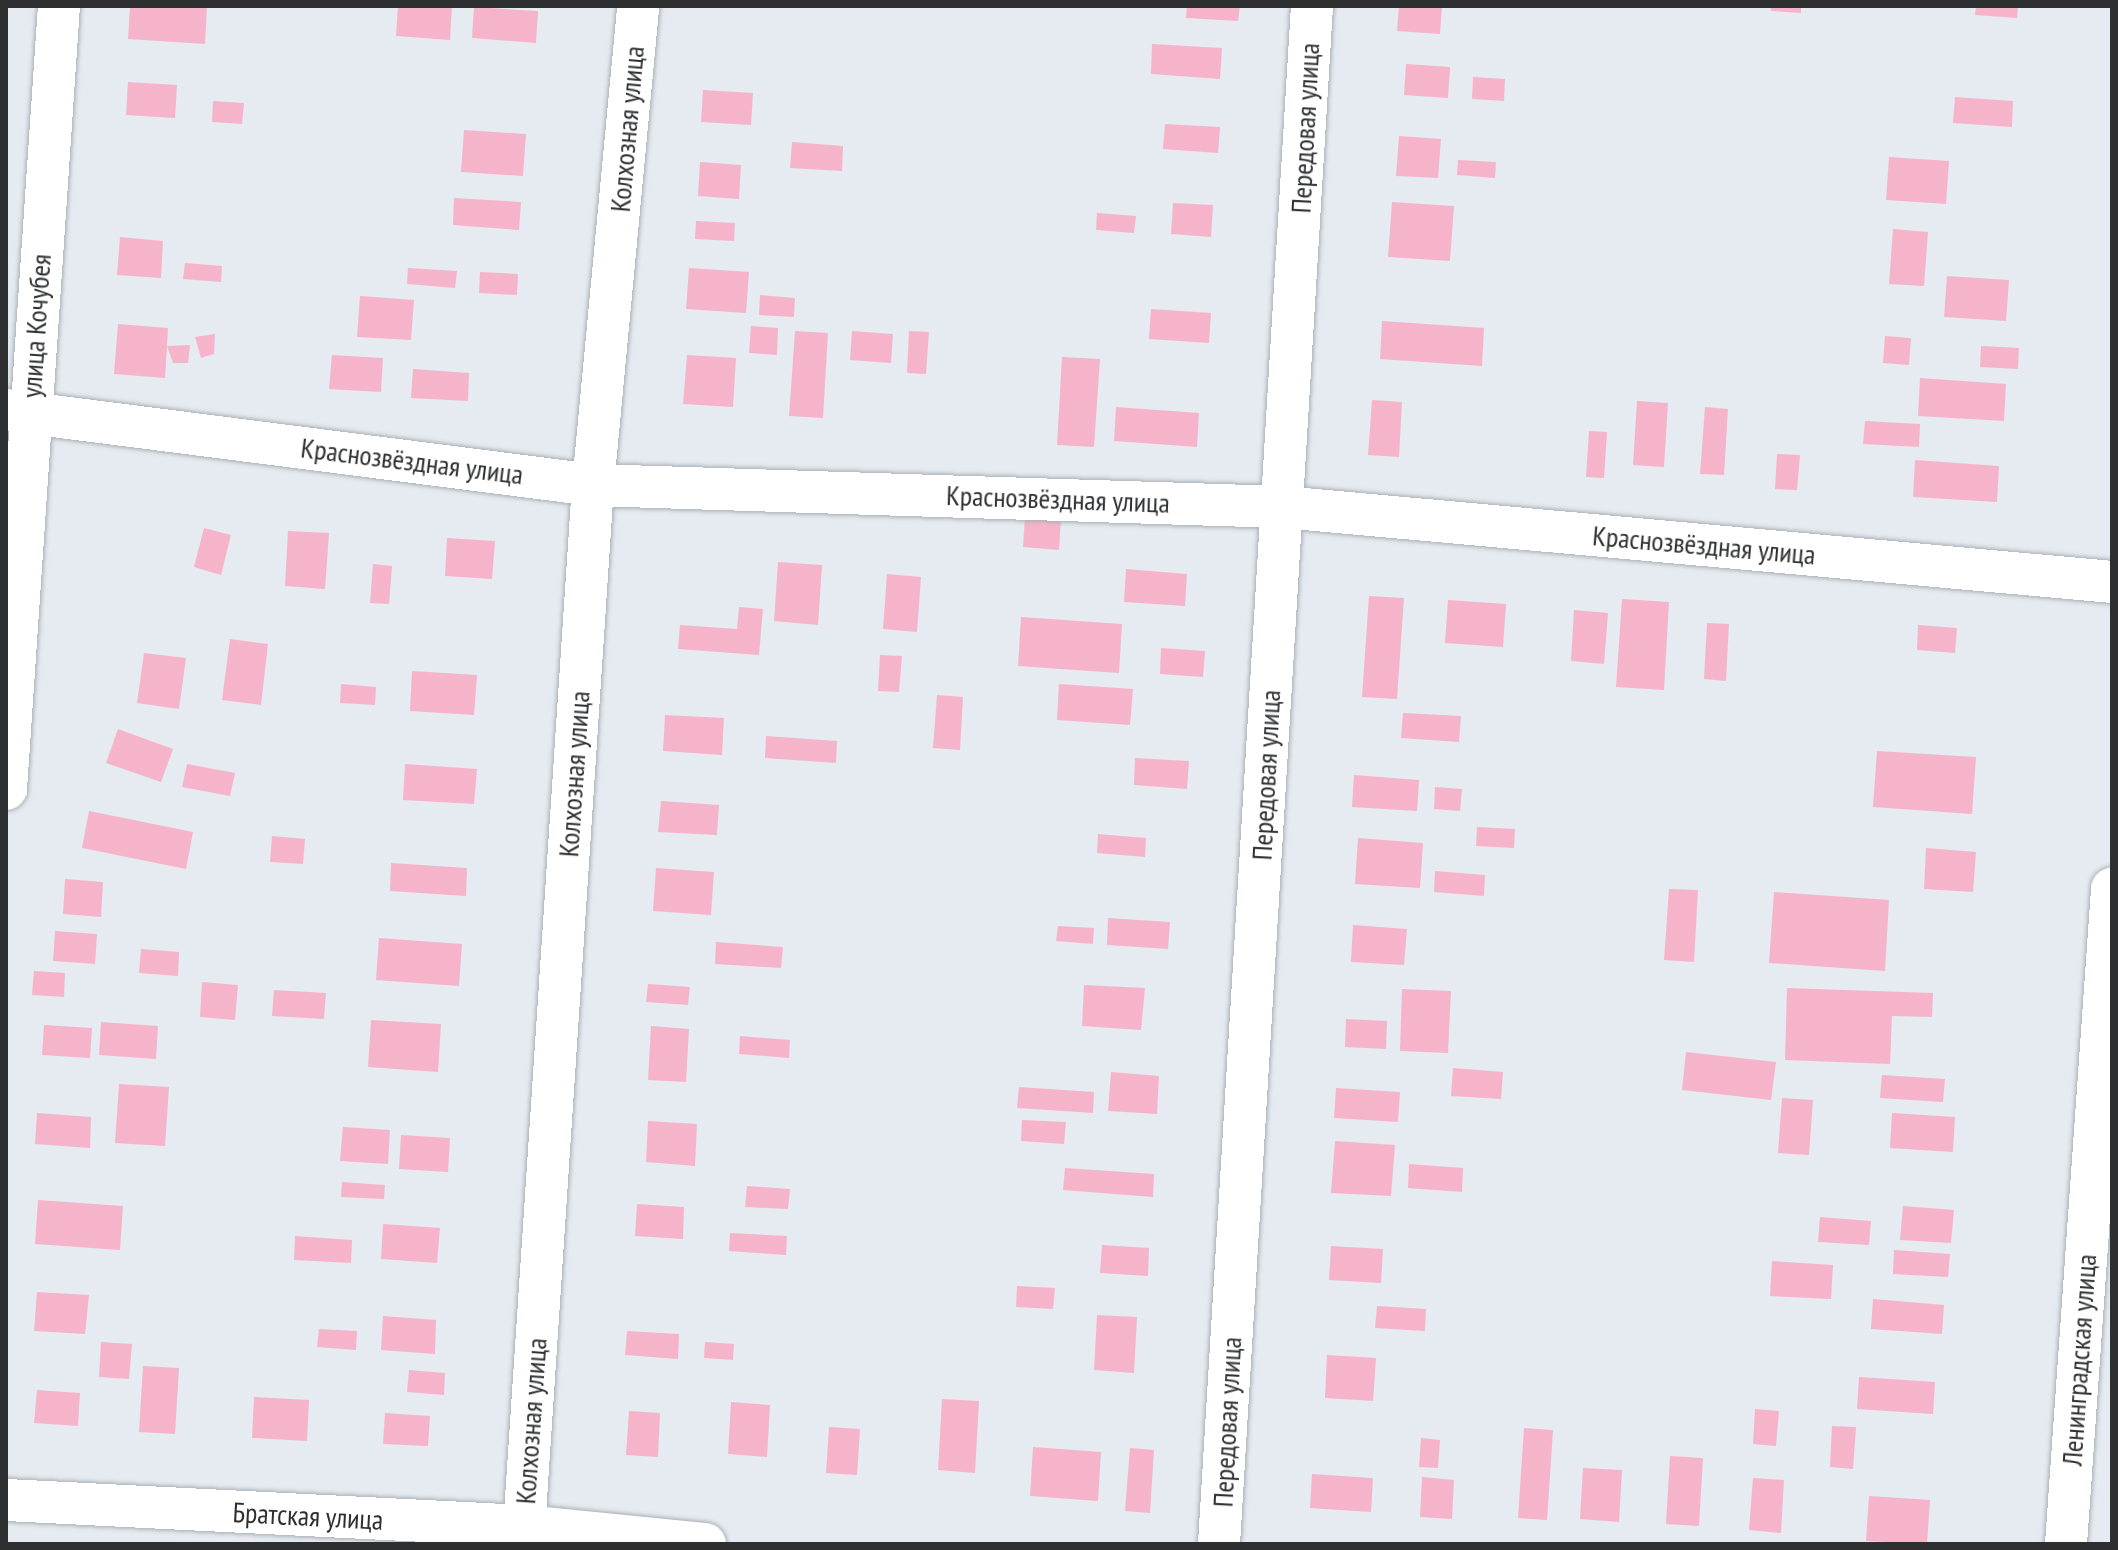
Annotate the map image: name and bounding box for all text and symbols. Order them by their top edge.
street label: Передовая улица [1284,42,1326,214]
street label: Колхозная улица [603,45,651,213]
street label: улица Кочубея [14,253,58,399]
street label: Краснозвёздная улица [299,431,525,491]
street label: Краснозвёздная улица [946,478,1170,520]
street label: Краснозвёздная улица [1591,519,1817,571]
street label: Передовая улица [1245,689,1287,861]
street label: Колхозная улица [551,690,597,858]
street label: Ленинградская улица [2055,1253,2103,1467]
street label: Передовая улица [1206,1336,1248,1508]
street label: Колхозная улица [508,1337,554,1505]
street label: Братская улица [232,1495,384,1537]

